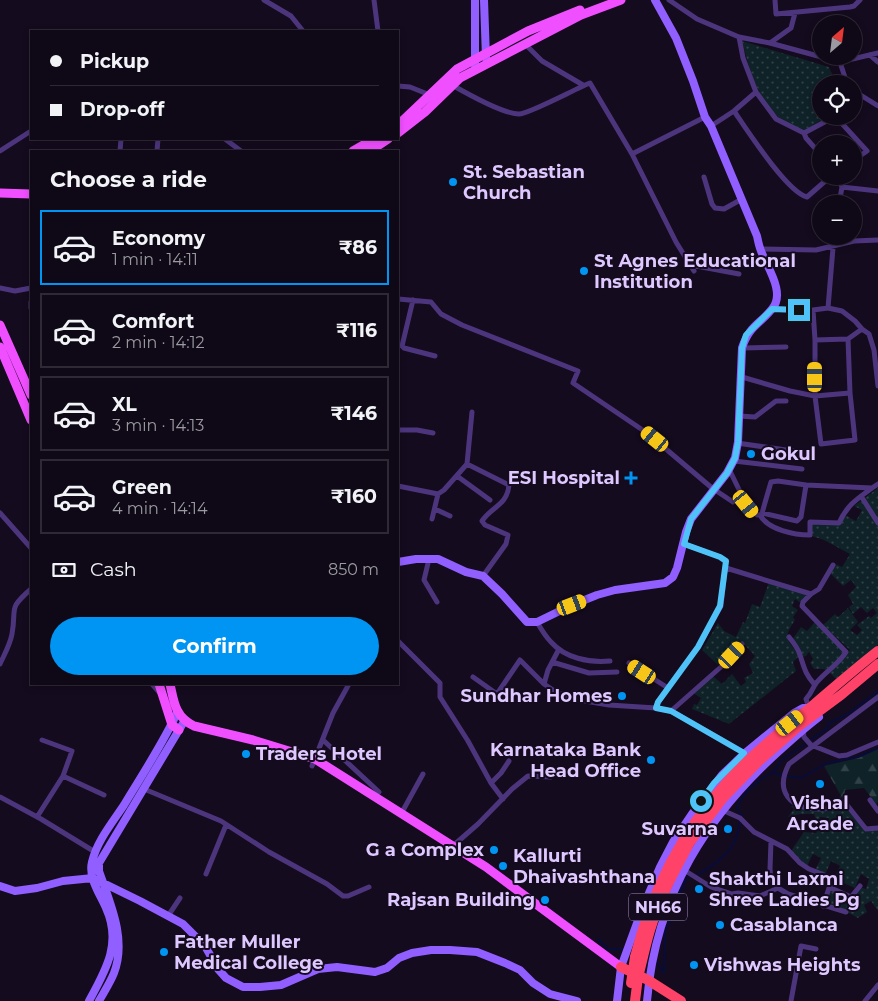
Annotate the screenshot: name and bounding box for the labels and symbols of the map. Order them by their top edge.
north arrow [812,15,862,65]
place label: St. Sebastian Church [463,161,585,204]
marker: St. Sebastian Church [447,176,459,188]
place label: St Agnes Educational Institution [594,250,796,293]
marker: St Agnes Educational Institution [578,265,590,277]
route end [788,299,810,321]
car [807,362,822,392]
car [638,424,671,454]
place label: Gokul [761,443,816,465]
marker: Gokul [745,448,757,460]
place label: ESI Hospital [508,467,620,489]
marker: ESI Hospital [624,471,638,485]
car [730,488,761,520]
car [555,593,588,617]
car [716,639,747,671]
car [625,658,658,686]
place label: Sundhar Homes [461,685,612,707]
marker: Sundhar Homes [616,690,628,702]
car [773,708,806,738]
place label: Karnataka Bank Head Office [490,739,641,782]
place label: Traders Hotel [256,743,382,765]
marker: Traders Hotel [240,748,252,760]
marker: Karnataka Bank Head Office [645,754,657,766]
marker: Vishal Arcade [814,778,826,790]
route start [690,790,712,812]
place label: Vishal Arcade [785,792,854,835]
place label: Suvarna [641,818,718,840]
marker: Suvarna [722,823,734,835]
place label: G a Complex [366,839,484,861]
marker: G a Complex [488,844,500,856]
place label: Kallurti Dhaivashthana [513,845,655,888]
marker: Kallurti Dhaivashthana [497,860,509,872]
place label: Shakthi Laxmi Shree Ladies Pg [709,868,860,911]
marker: Shakthi Laxmi Shree Ladies Pg [693,883,705,895]
place label: Rajsan Building [387,889,535,911]
marker: Rajsan Building [539,894,551,906]
road number: NH66 [629,894,687,920]
place label: Casablanca [730,914,838,936]
marker: Casablanca [714,919,726,931]
place label: Father Muller Medical College [174,931,323,974]
marker: Father Muller Medical College [158,946,170,958]
place label: Vishwas Heights [703,954,861,976]
marker: Vishwas Heights [688,959,700,971]

